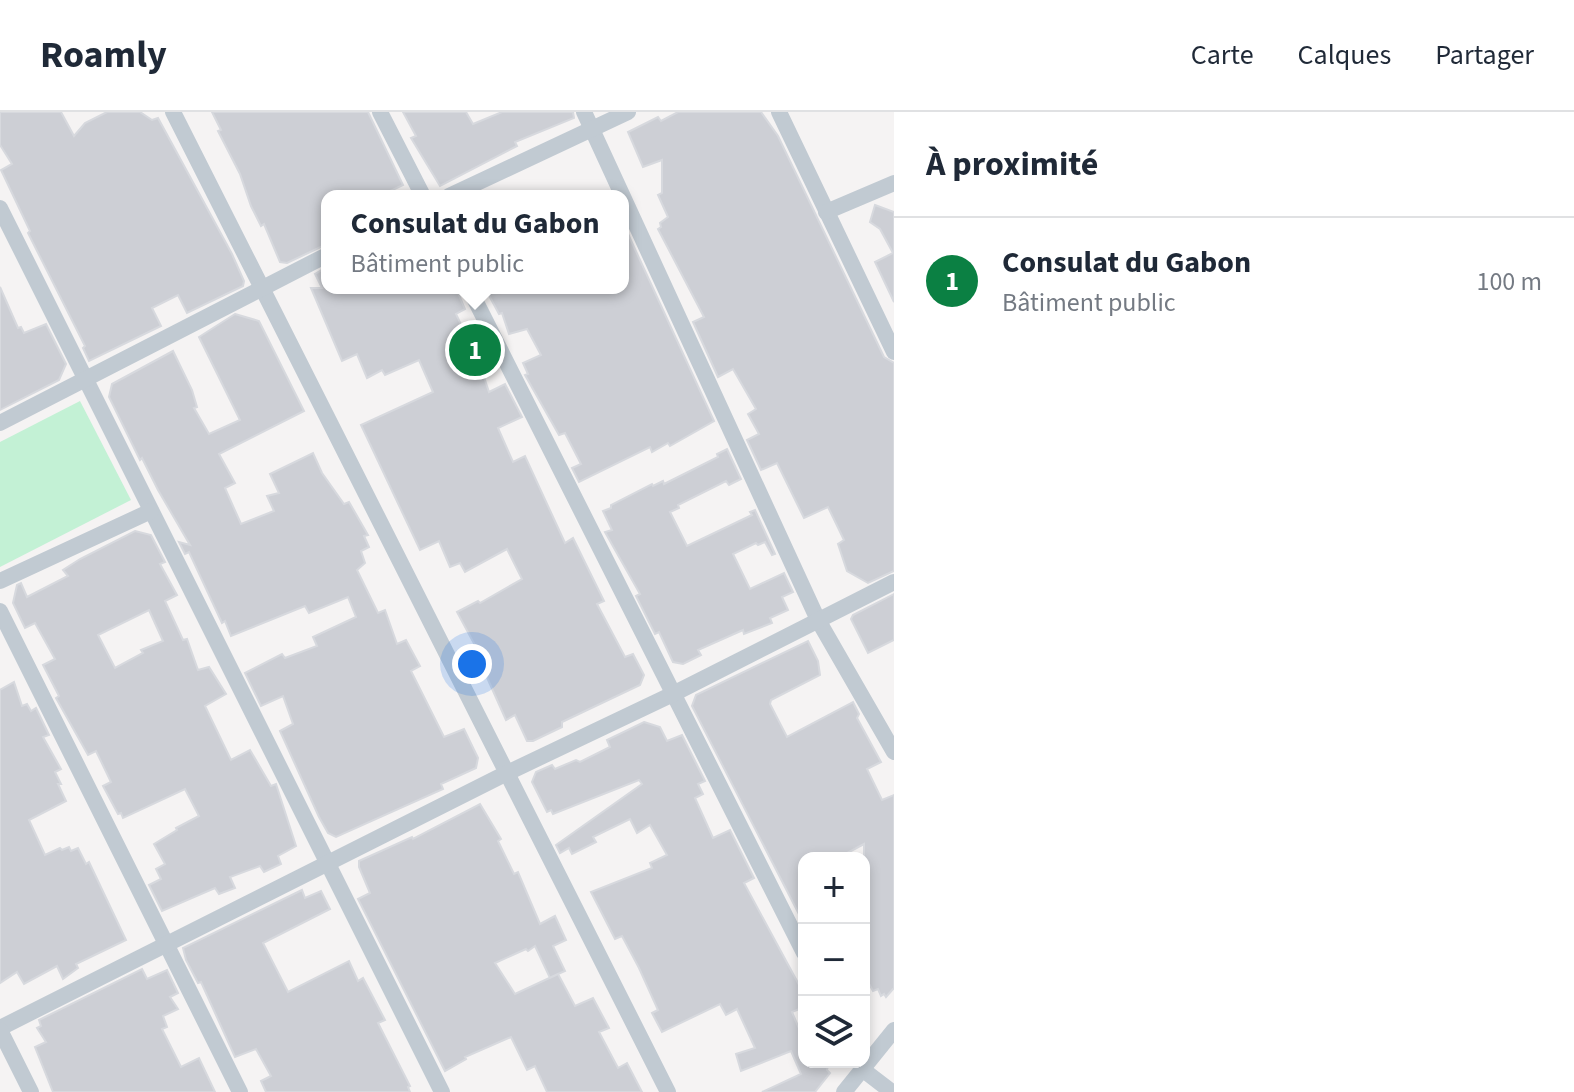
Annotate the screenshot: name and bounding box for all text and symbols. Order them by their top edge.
text: Roamly [40,28,167,82]
text: Carte [1191,35,1254,75]
text: Calques [1298,35,1391,75]
text: Partager [1435,35,1534,75]
text: À proximité [926,140,1098,189]
popup [321,190,629,294]
text: Consulat du Gabon [350,202,600,245]
text: Consulat du Gabon [1002,241,1251,284]
text: Bâtiment public [350,245,524,282]
text: 1 [945,263,959,300]
text: 100 m [1476,263,1542,300]
text: Bâtiment public [1002,284,1176,321]
pin: 1 [449,320,501,380]
your location [452,644,492,684]
map controls [798,852,870,1068]
button: + [798,852,870,924]
button: − [798,924,870,996]
button: layers [798,996,870,1068]

